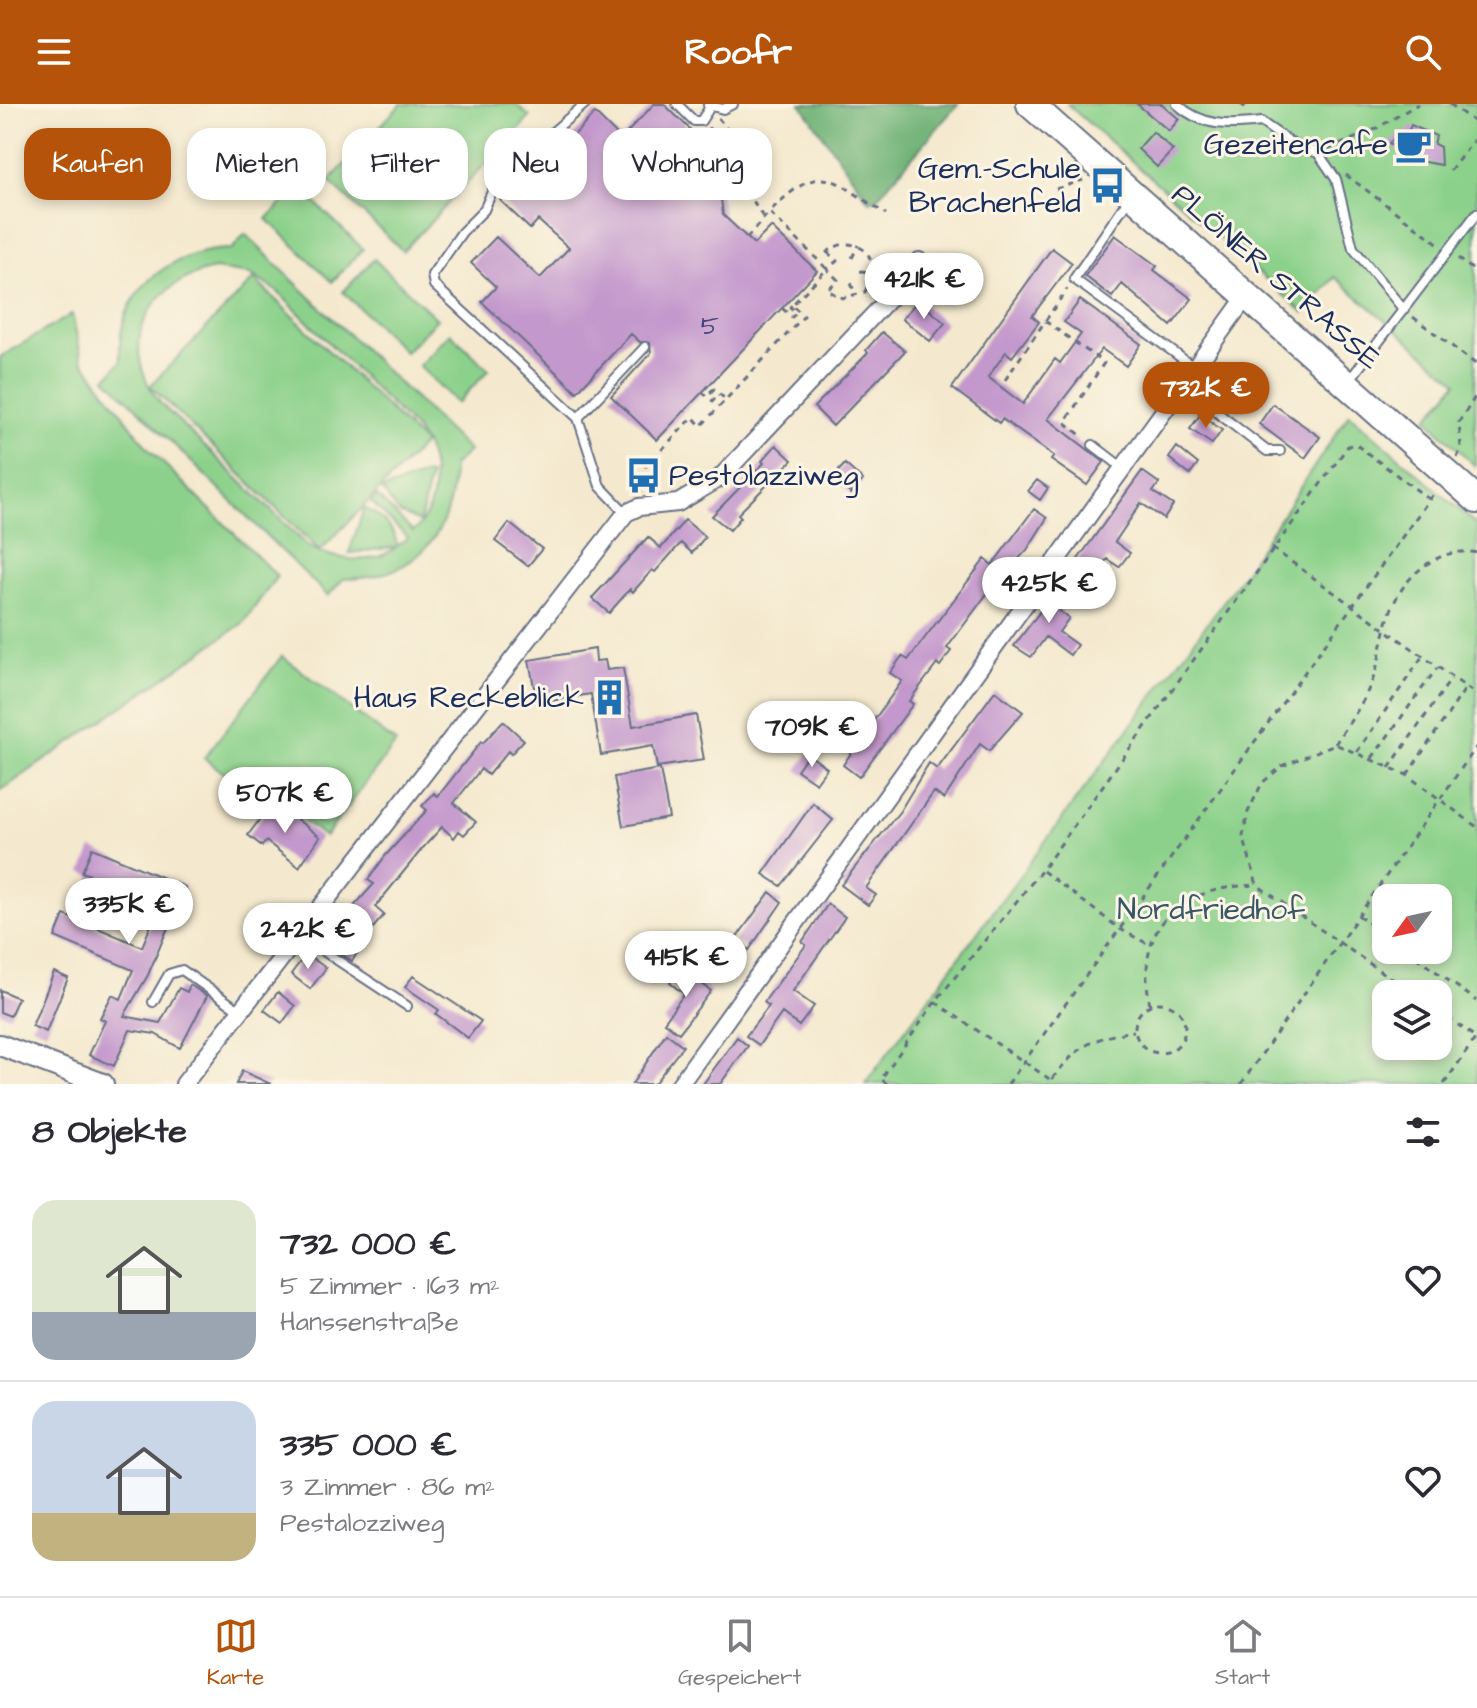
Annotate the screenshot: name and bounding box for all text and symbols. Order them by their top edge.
text: Roofr [685,27,792,78]
icon: menu [32,30,76,74]
icon: search [1401,30,1445,74]
place label: Gezeitencafe [1204,124,1388,166]
cafe icon: Gezeitencafe [1395,126,1433,164]
chip: Kaufen [24,128,171,200]
chip: Mieten [187,128,326,200]
chip: Filter [342,128,468,200]
chip: Neu [484,128,587,200]
chip: Wohnung [603,128,772,200]
place label: Gem.-Schule Brachenfeld [909,148,1081,224]
bus stop icon: Gem.-Schule Brachenfeld [1088,167,1126,205]
street label: PLÖNER STRASSE [1162,174,1390,380]
pin: 421K € [859,253,989,321]
text: 421K € [883,261,965,297]
house number: 5 [701,308,719,344]
pin: 732K € [1141,362,1271,430]
text: 732K € [1161,370,1251,406]
place label: Pestolazziweg [669,455,859,498]
bus stop icon: Pestolazziweg [624,457,662,495]
pin: 425K € [984,557,1114,625]
text: 425K € [1000,565,1098,601]
place label: Haus Reckeblick [353,677,584,719]
building icon: Haus Reckeblick [591,679,629,717]
pin: 709K € [747,701,877,769]
text: 709K € [765,709,859,745]
pin: 507K € [220,767,350,835]
text: 507K € [236,775,334,811]
pin: 335K € [64,878,194,946]
north arrow [1372,884,1452,964]
map controls [1372,884,1452,1060]
text: 335K € [83,886,175,922]
park label: Nordfriedhof [1117,889,1305,931]
pin: 242K € [243,903,373,971]
text: 242K € [261,911,355,947]
pin: 415K € [621,931,751,999]
text: 415K € [643,939,729,975]
button: layers [1372,980,1452,1060]
text: 8 Objekte [32,1108,187,1156]
icon: filters [1401,1110,1445,1154]
text: 732 000 € [280,1220,456,1268]
icon: home [96,1232,192,1328]
icon: heart [1401,1258,1445,1302]
text: 5 Zimmer · 163 m² [280,1268,500,1304]
text: Hanssenstraße [280,1304,459,1340]
text: 335 000 € [280,1421,457,1469]
icon: home [96,1433,192,1529]
icon: heart [1401,1459,1445,1503]
text: 3 Zimmer · 86 m² [280,1469,495,1505]
text: Pestalozziweg [280,1505,444,1541]
tab: Karte [207,1614,264,1693]
tab: Gespeichert [678,1614,801,1693]
tab: Start [1215,1614,1270,1693]

